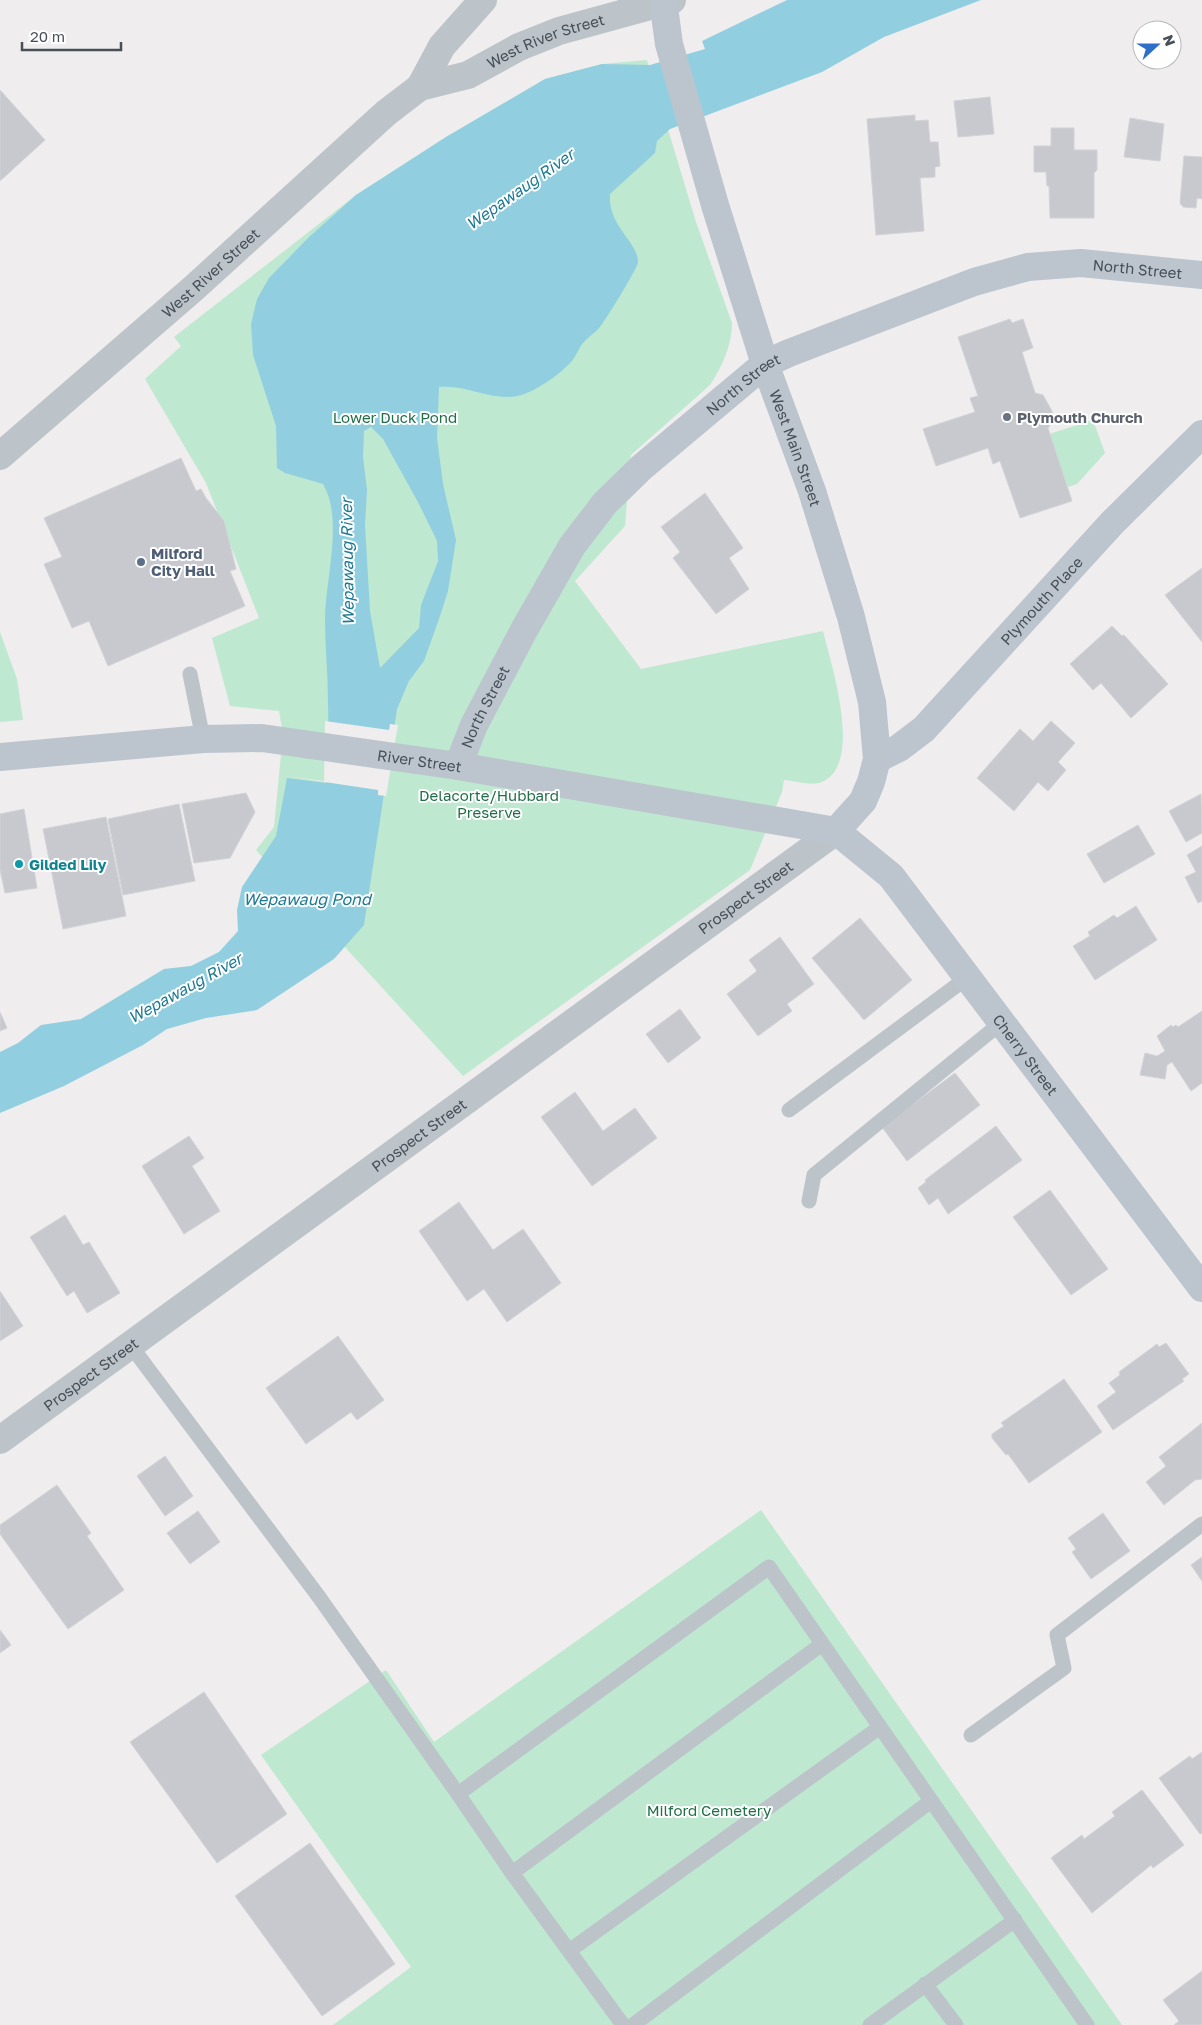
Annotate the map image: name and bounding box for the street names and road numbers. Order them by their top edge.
street label: West River Street [483,10,606,72]
street label: West River Street [158,224,263,321]
street label: North Street [1092,255,1183,282]
street label: North Street [702,349,783,419]
street label: West Main Street [766,387,825,509]
street label: Plymouth Place [997,552,1086,648]
street label: North Street [457,662,513,751]
street label: River Street [376,746,463,776]
street label: Prospect Street [694,857,796,938]
street label: Cherry Street [989,1010,1062,1099]
street label: Prospect Street [368,1094,470,1176]
street label: Prospect Street [40,1334,141,1415]

